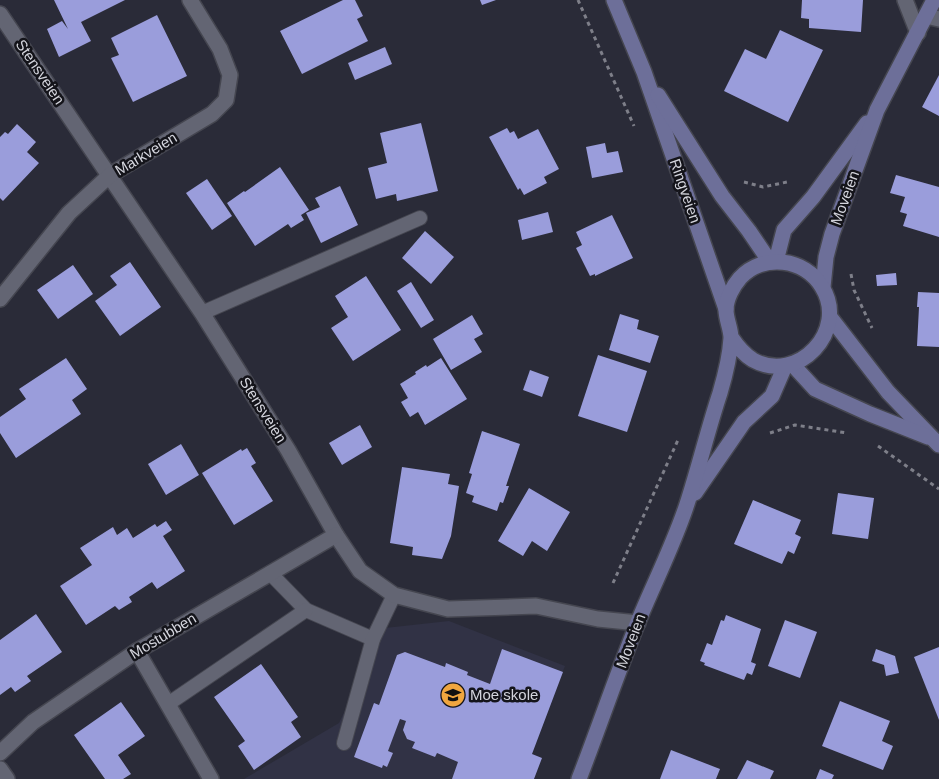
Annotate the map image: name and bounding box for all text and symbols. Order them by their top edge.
street label: Stensveien [13,36,68,107]
street label: Markveien [112,128,180,179]
street label: Ringveien [667,157,704,225]
street label: Moveien [827,168,862,227]
street label: Stensveien [237,374,290,446]
street label: Mostubben [127,609,199,662]
street label: Moveien [612,611,649,670]
school or university icon: Moe skole [440,682,466,708]
place label: Moe skole [470,686,538,703]

